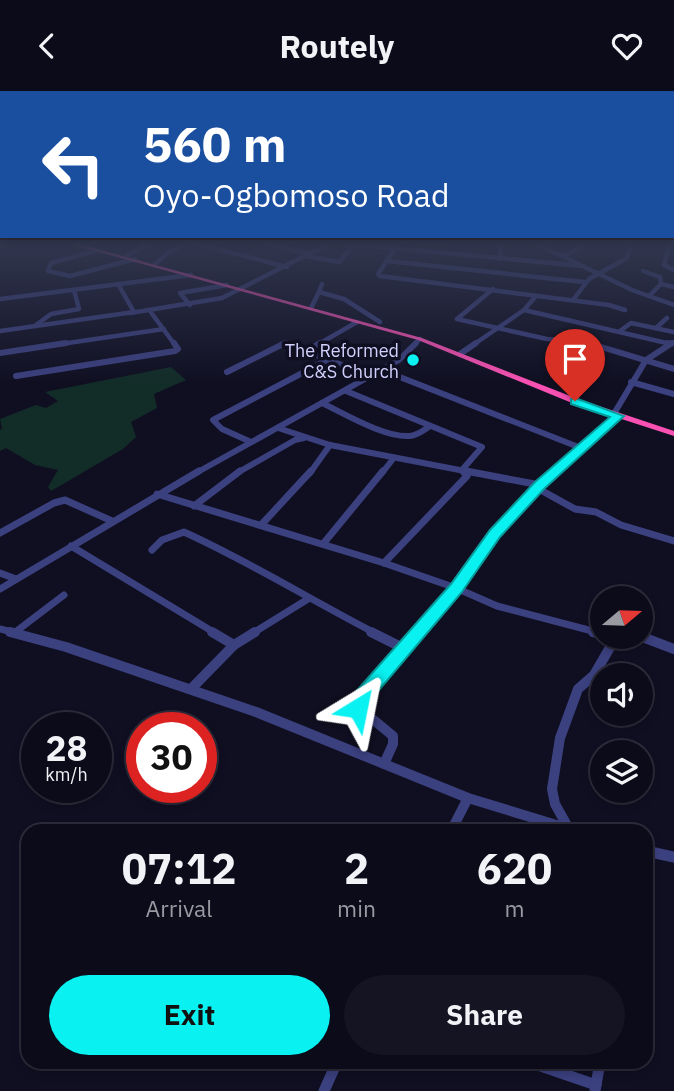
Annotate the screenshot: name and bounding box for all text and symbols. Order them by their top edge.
text: Routely [280,25,394,67]
icon: back [28,27,66,65]
icon: heart [608,27,646,65]
text: 560 m [143,112,287,175]
icon: left [28,119,119,210]
text: Oyo-Ogbomoso Road [143,174,449,216]
pin [545,329,605,401]
place label: The Reformed C&S Church [285,339,399,383]
icon: arrive [556,340,594,378]
marker: The Reformed C&S Church [405,352,421,368]
north arrow [590,586,653,649]
map controls [590,586,653,803]
button: sound [590,663,653,726]
position arrow [321,671,395,745]
speed limit sign: 30 [126,712,217,803]
text: 28 [45,725,88,771]
button: layers [590,740,653,803]
text: km/h [45,763,88,786]
text: 07:12 [122,841,236,896]
text: 2 [344,841,369,896]
text: 620 [477,841,552,896]
text: Arrival [146,893,213,923]
text: min [337,893,376,923]
text: m [504,893,525,923]
button: Exit [49,975,330,1055]
button: Share [344,975,625,1055]

